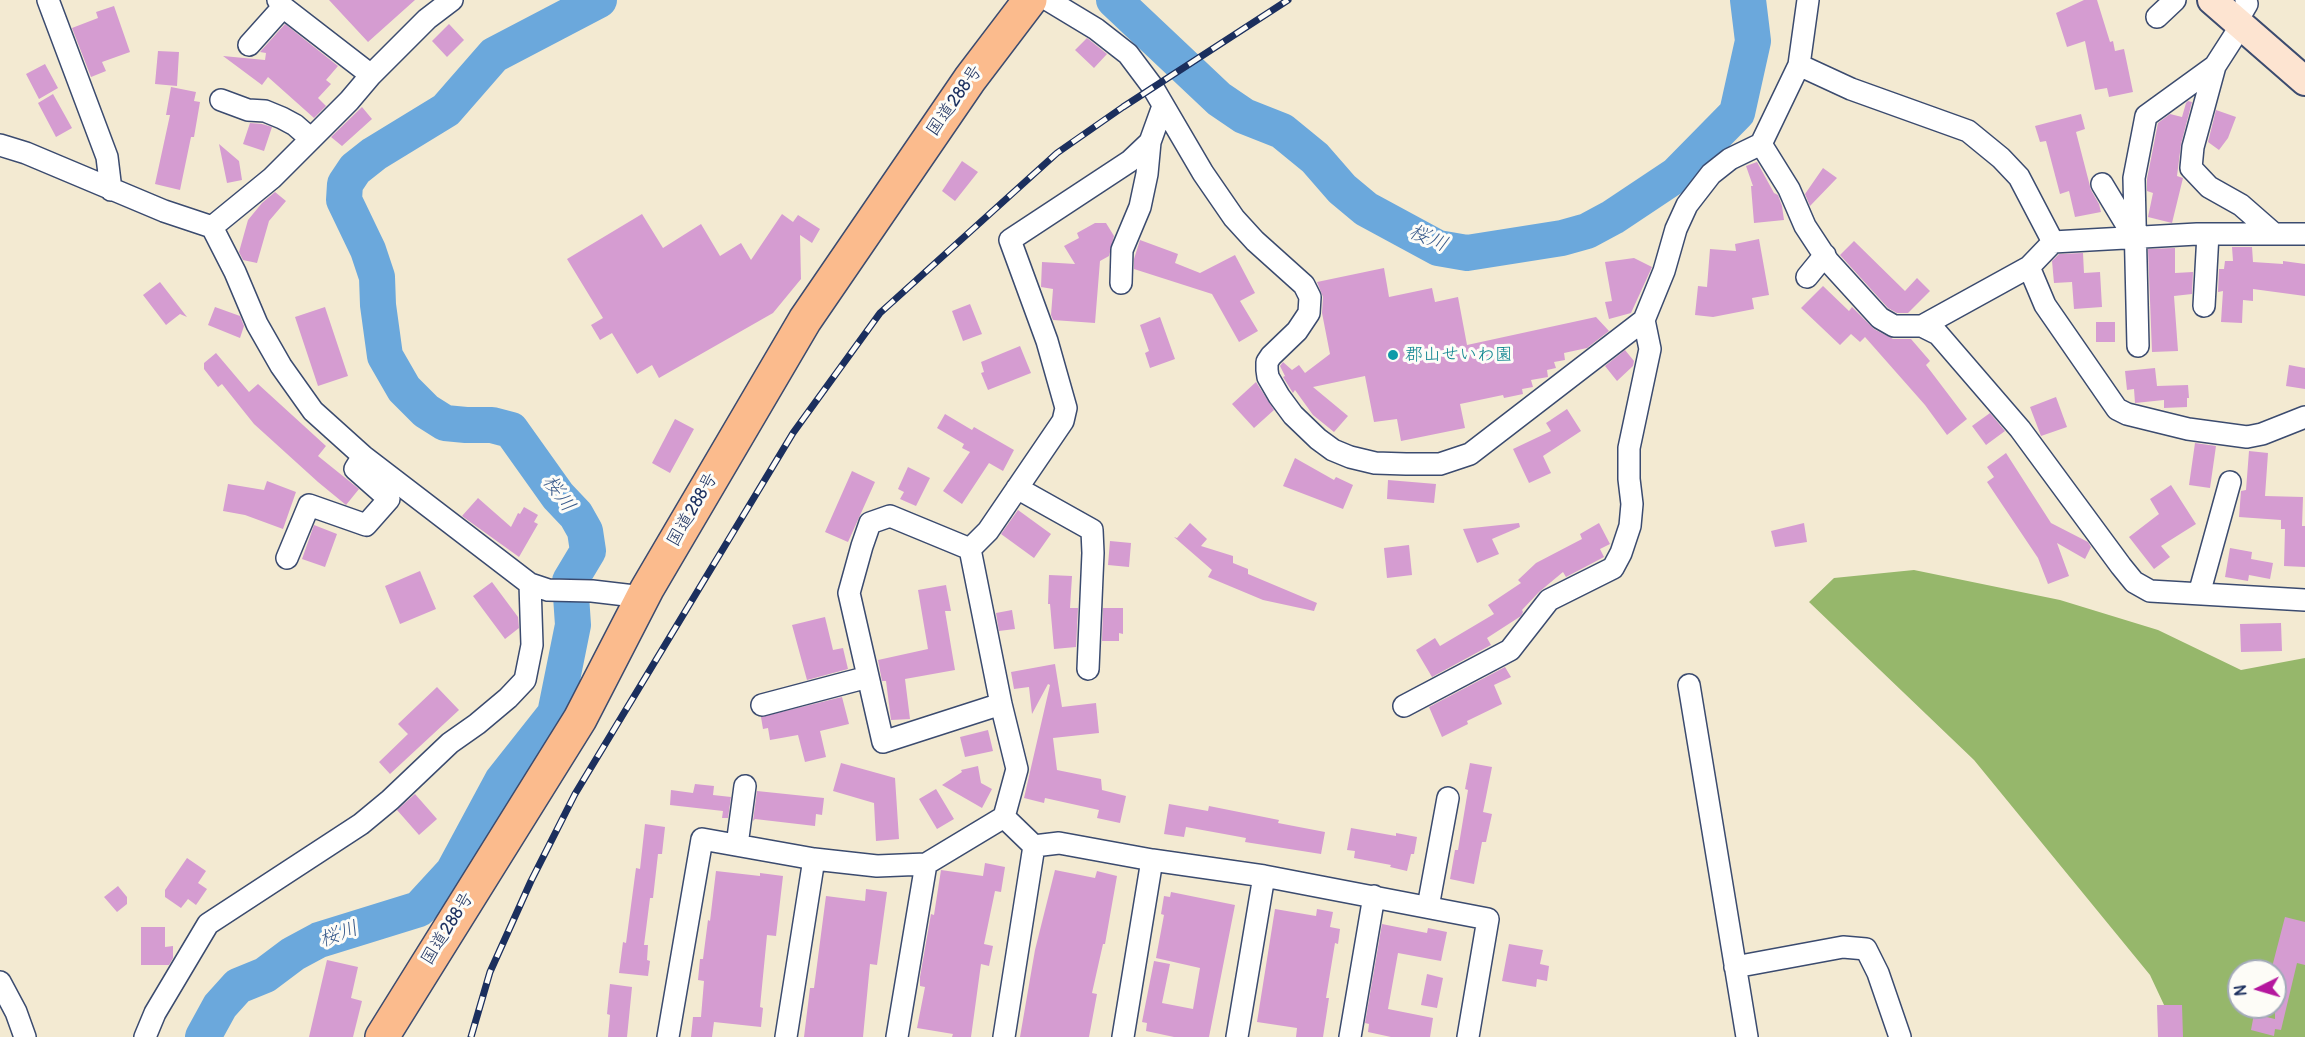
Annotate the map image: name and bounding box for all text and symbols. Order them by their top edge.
street label: 国道288号 [923,61,987,141]
water label: 桜川 [1405,220,1451,258]
place label: 郡山せいわ園 [1405,344,1513,366]
marker: 郡山せいわ園 [1386,348,1400,362]
street label: 国道288号 [663,469,723,551]
water label: 桜川 [537,471,579,517]
street label: 国道288号 [417,888,479,970]
water label: 桜川 [316,917,362,953]
north arrow [2227,959,2287,1019]
text: N [2231,984,2251,997]

